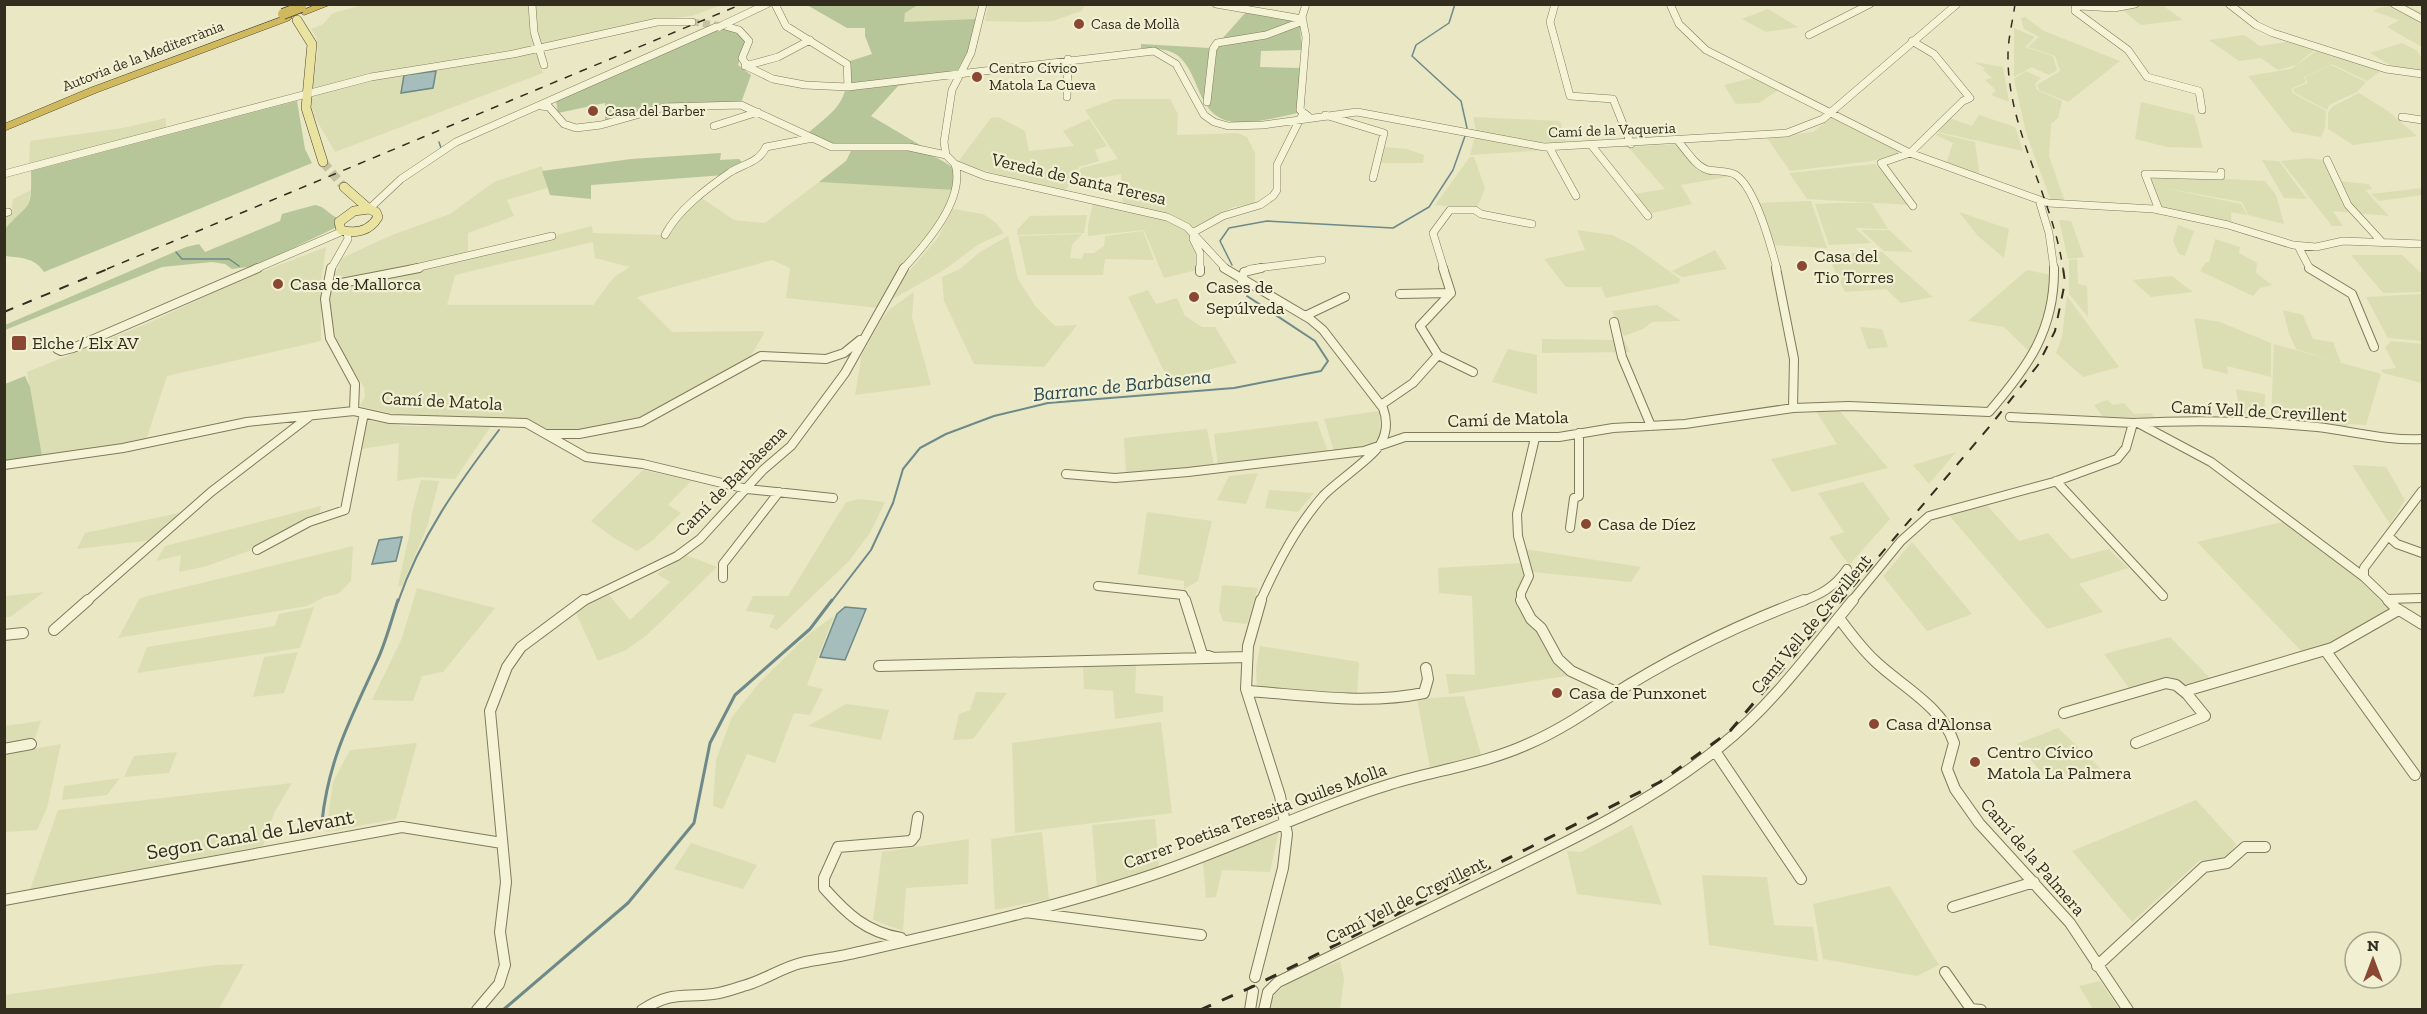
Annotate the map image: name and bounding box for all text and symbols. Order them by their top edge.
place label: Casa de Mollà [1091,15,1180,33]
street label: Autovia de la Mediterrània [60,17,226,95]
marker: Casa de Mollà [1072,17,1086,31]
place label: Centro Cívico Matola La Cueva [989,59,1096,94]
marker: Centro Cívico Matola La Cueva [970,70,984,84]
place label: Casa del Barber [605,102,706,120]
marker: Casa del Barber [586,104,600,118]
street label: Camí de la Vaqueria [1548,119,1676,141]
street label: Vereda de Santa Teresa [988,148,1169,210]
place label: Casa del Tio Torres [1814,245,1894,288]
marker: Casa del Tio Torres [1795,259,1809,273]
place label: Casa de Mallorca [290,273,421,295]
place label: Cases de Sepúlveda [1206,276,1285,319]
marker: Casa de Mallorca [271,277,285,291]
marker: Cases de Sepúlveda [1187,290,1201,304]
place label: Elche / Elx AV [32,332,139,354]
marker: Elche / Elx AV [10,334,28,352]
water label: Barranc de Barbàsena [1032,364,1212,406]
street label: Camí de Matola [381,387,503,415]
street label: Camí Vell de Crevillent [2171,395,2348,427]
street label: Camí de Matola [1447,406,1569,432]
street label: Camí de Barbàsena [671,421,791,541]
place label: Casa de Díez [1598,513,1696,535]
marker: Casa de Díez [1579,517,1593,531]
street label: Camí Vell de Crevillent [1746,549,1876,698]
place label: Casa de Punxonet [1569,682,1707,704]
marker: Casa de Punxonet [1550,686,1564,700]
place label: Casa d'Alonsa [1886,713,1992,735]
marker: Casa d'Alonsa [1867,717,1881,731]
place label: Centro Cívico Matola La Palmera [1987,741,2132,784]
marker: Centro Cívico Matola La Palmera [1968,755,1982,769]
street label: Carrer Poetisa Teresita Quiles Molla [1120,758,1390,874]
street label: Camí de la Palmera [1976,794,2090,921]
street label: Segon Canal de Llevant [145,803,356,865]
street label: Camí Vell de Crevillent [1322,851,1490,948]
north arrow [2343,930,2403,990]
text: N [2367,936,2379,955]

